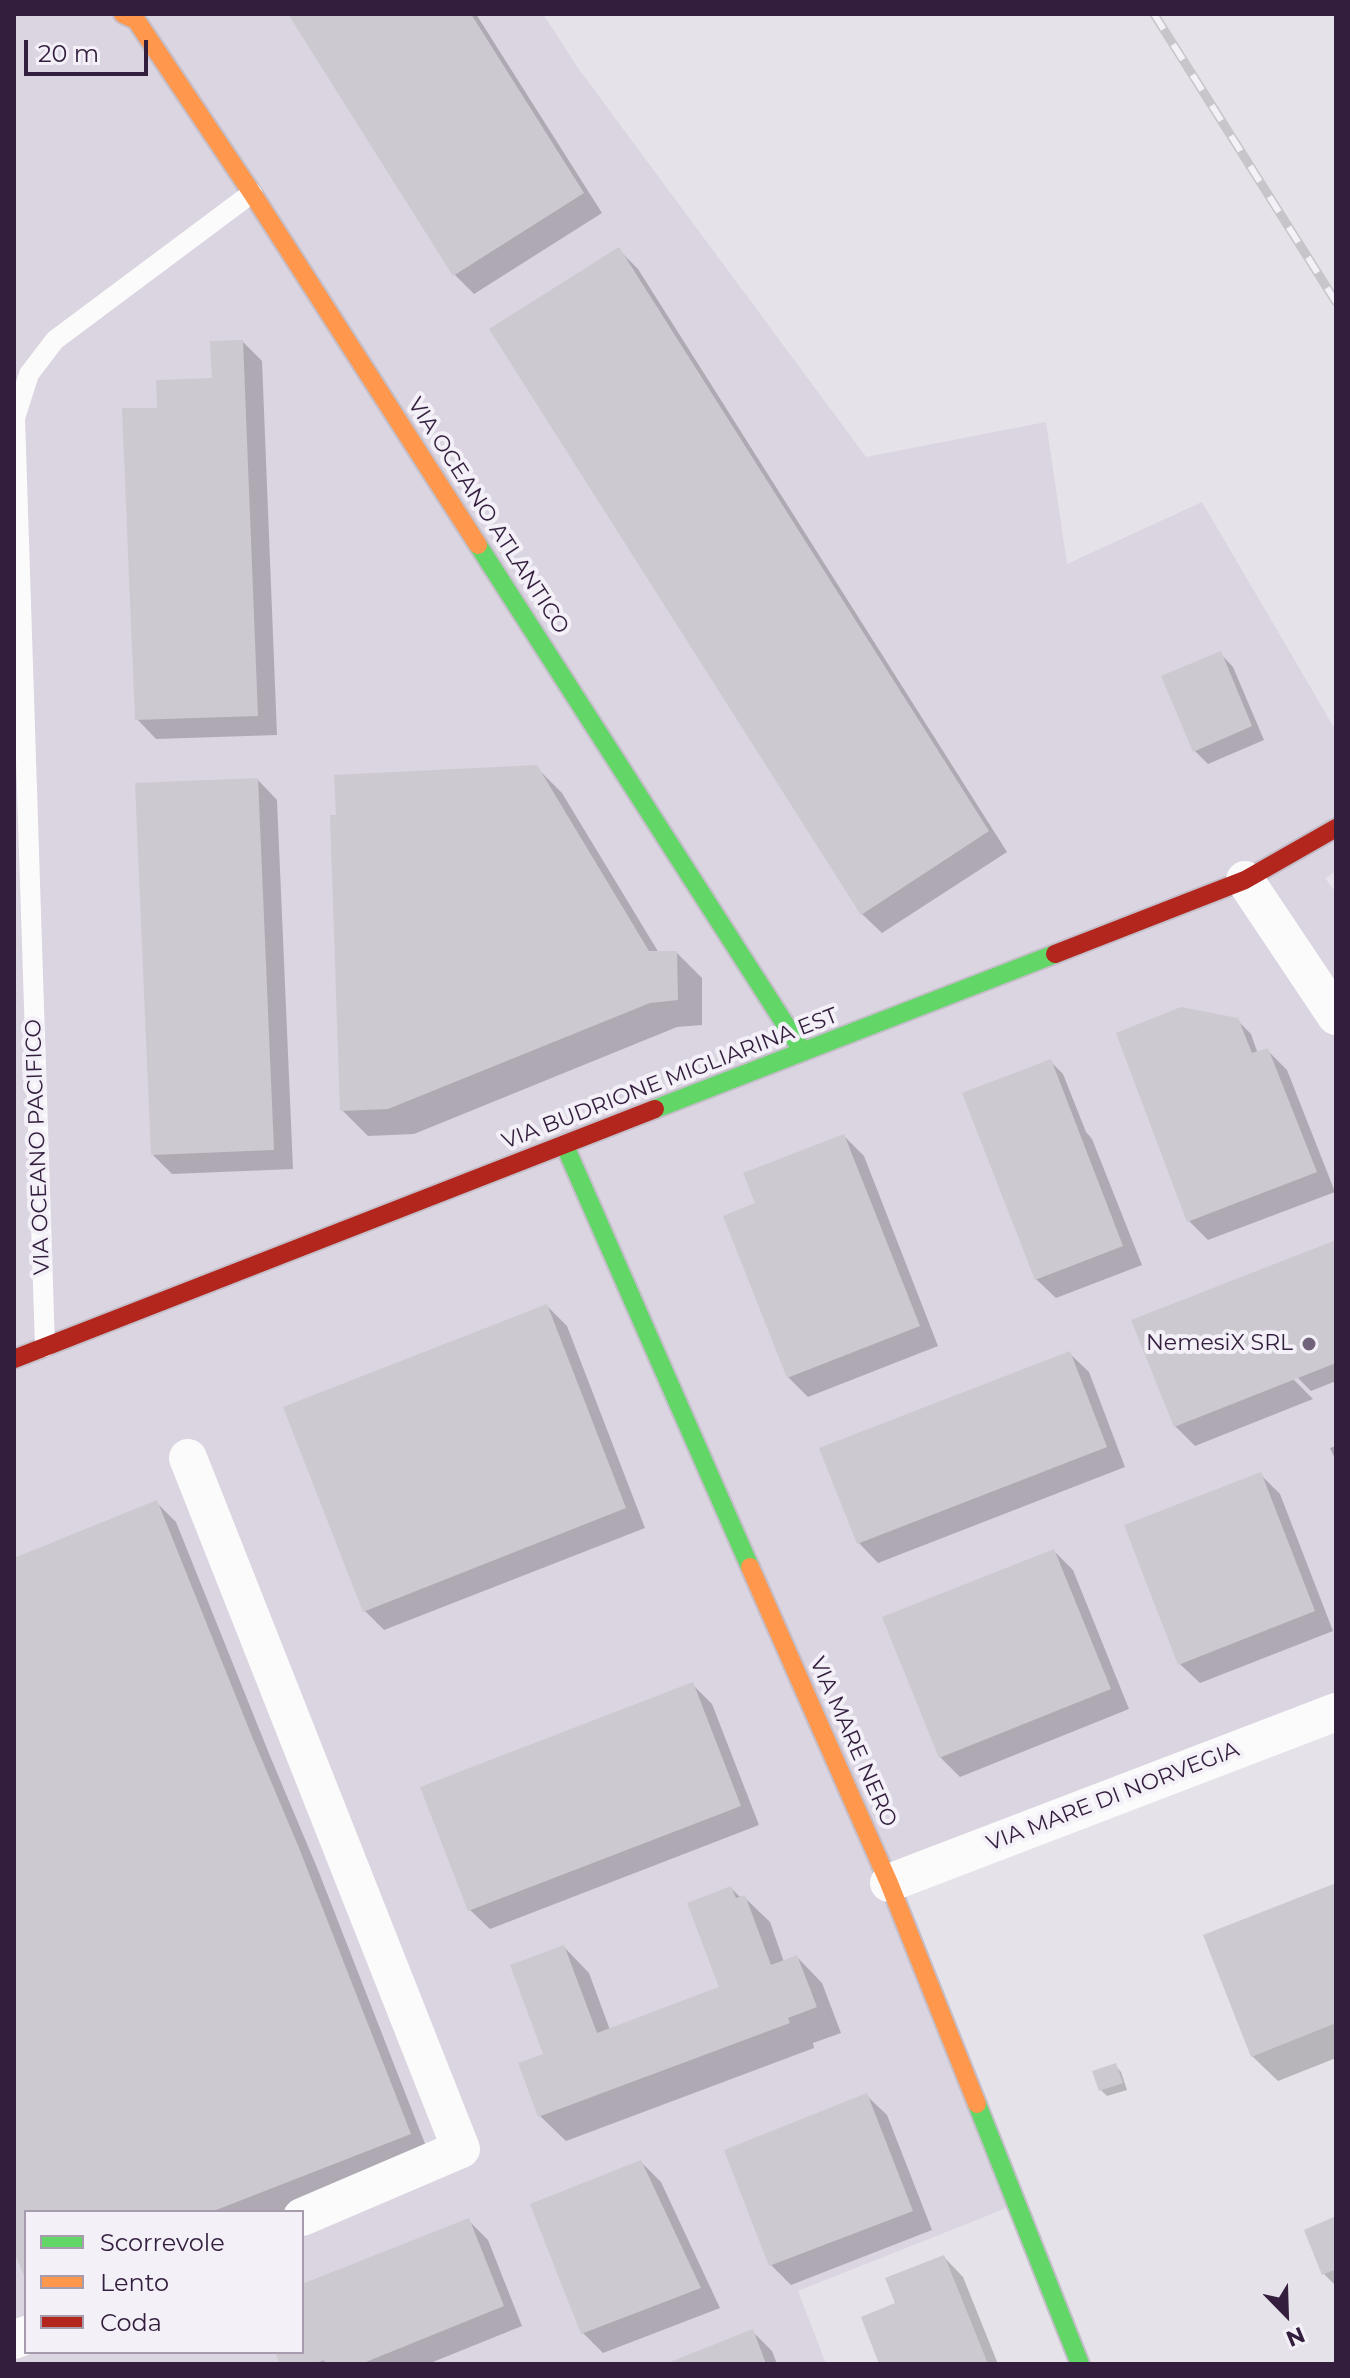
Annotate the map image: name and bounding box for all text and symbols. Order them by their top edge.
scale bar [28,24,152,74]
text: 20 m [38,39,99,68]
street label: VIA OCEANO ATLANTICO [402,393,574,639]
street label: VIA BUDRIONE MIGLIARINA EST [498,1003,842,1155]
street label: VIA OCEANO PACIFICO [20,1018,56,1276]
place label: NemesiX SRL [1146,1331,1293,1357]
marker: NemesiX SRL [1300,1335,1318,1353]
street label: VIA MARE NERO [804,1653,902,1831]
street label: VIA MARE DI NORVEGIA [983,1737,1243,1857]
legend [24,2210,304,2354]
text: Scorrevole [100,2228,225,2257]
text: Lento [100,2268,169,2297]
north arrow [1246,2274,1326,2354]
text: Coda [100,2308,162,2337]
text: N [1282,2321,1309,2352]

